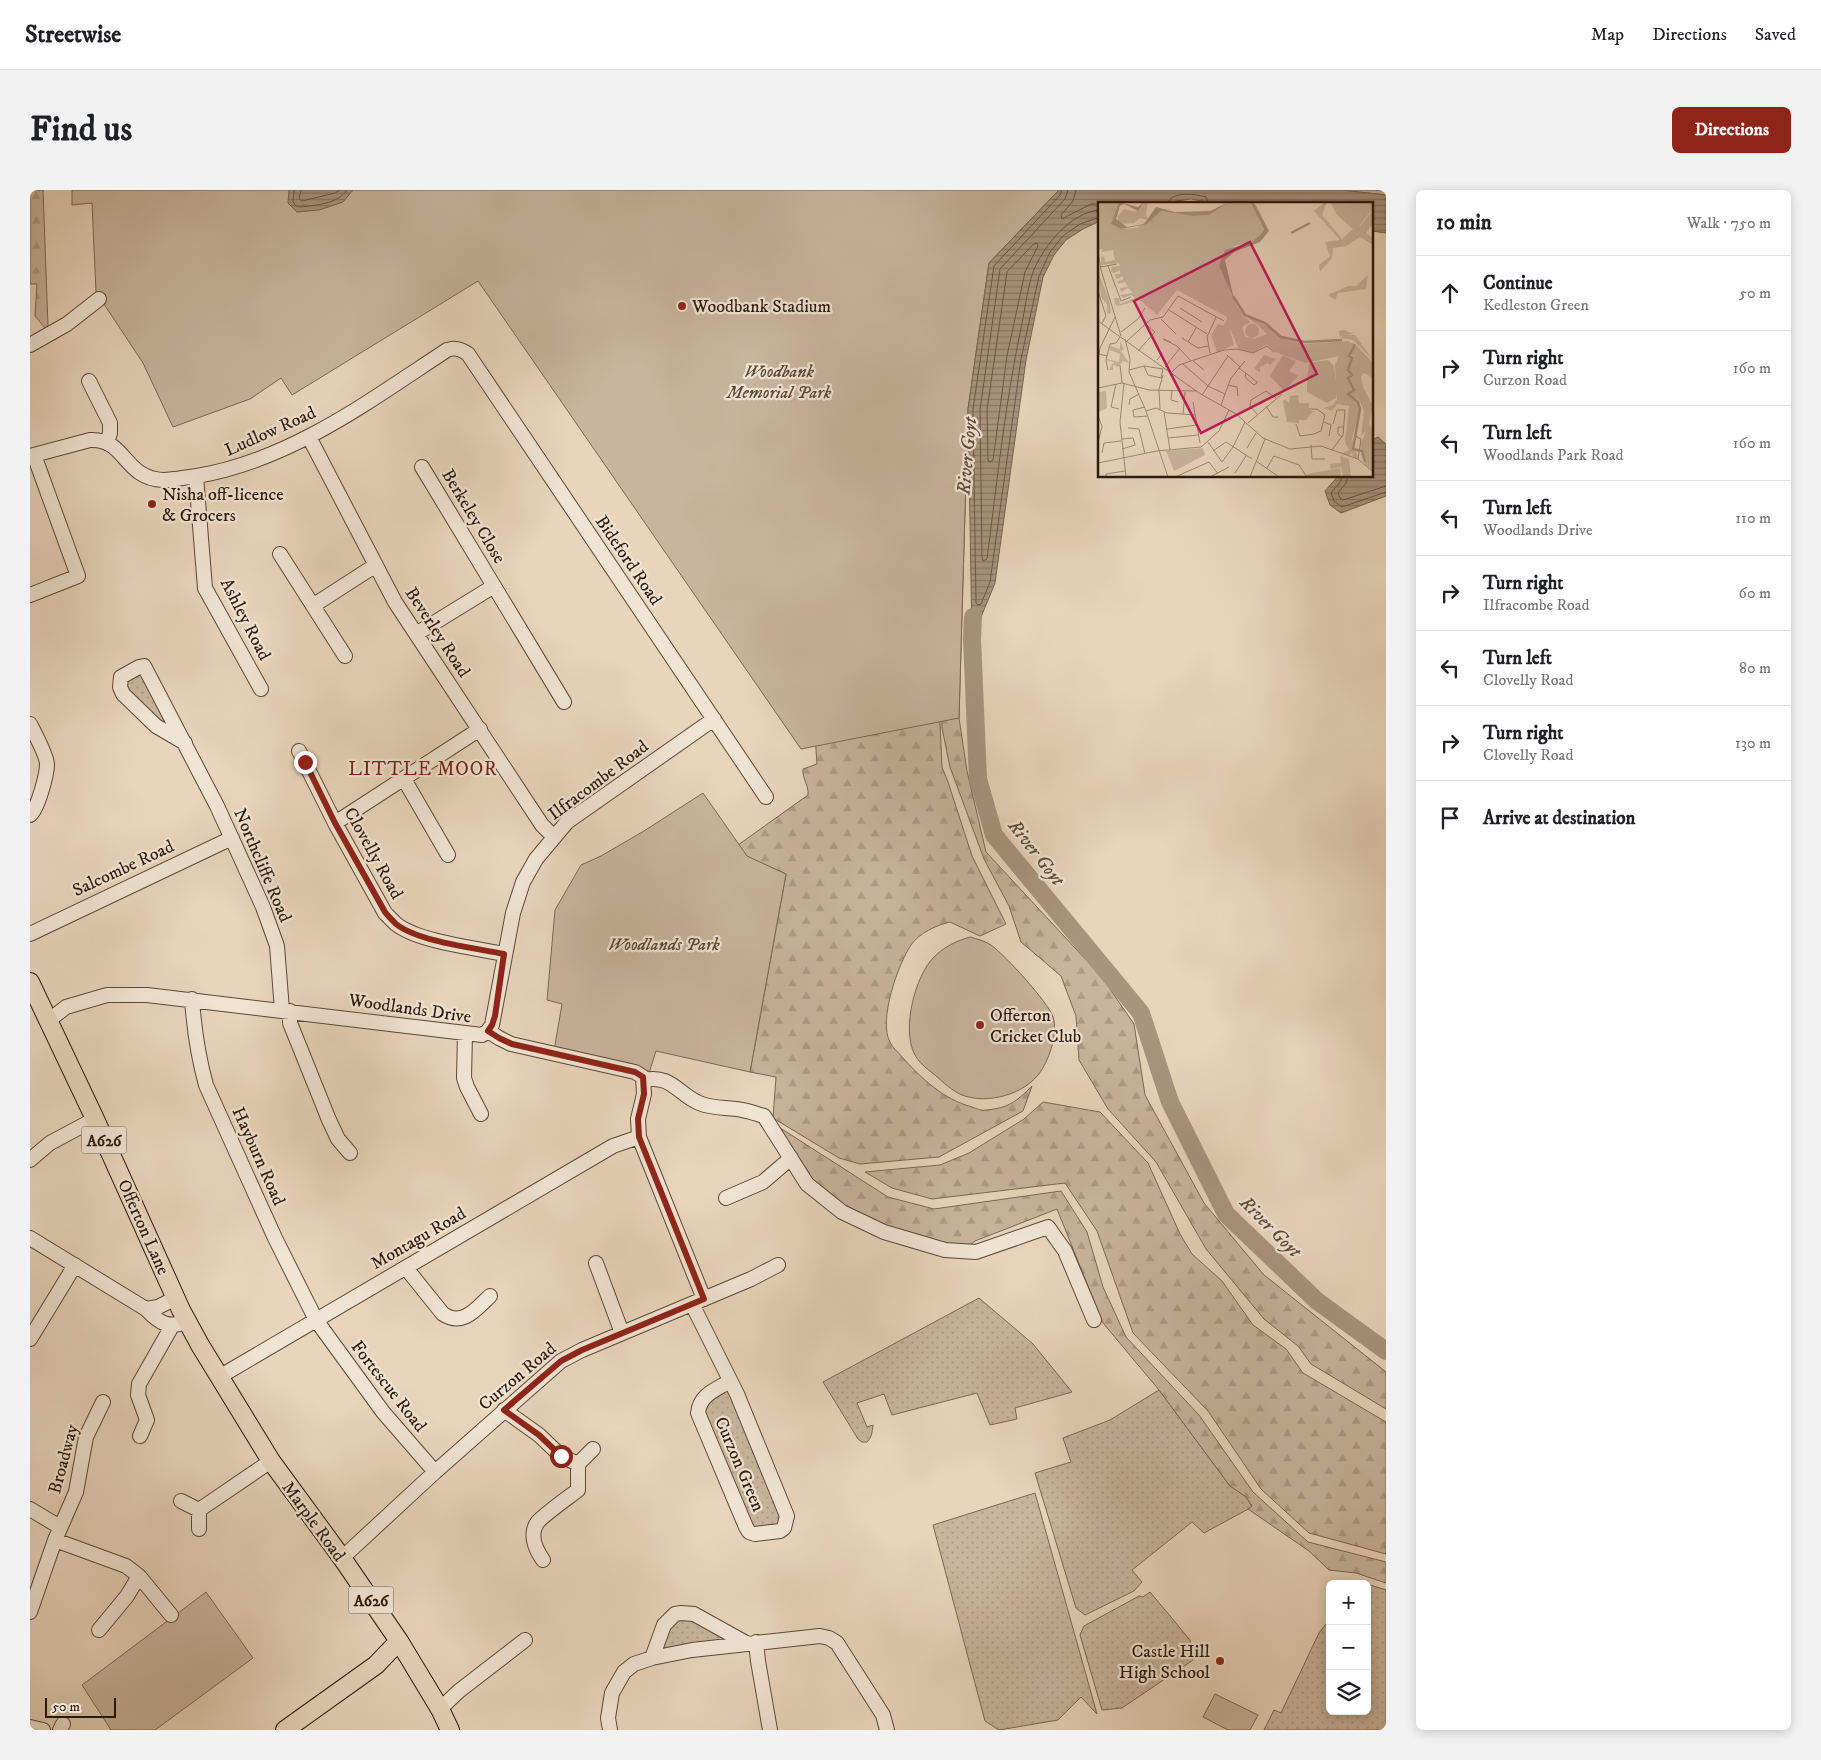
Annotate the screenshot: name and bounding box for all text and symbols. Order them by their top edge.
text: Streetwise [25,20,121,50]
text: Map [1591,24,1624,46]
text: Directions [1652,24,1727,46]
text: Saved [1755,24,1796,46]
button: Directions [1672,107,1791,153]
text: Find us [30,108,132,152]
inset map [1098,202,1374,478]
text: 10 min [1436,210,1492,236]
text: Walk · 750 m [1687,213,1771,233]
text: Continue [1483,272,1553,295]
icon: ahead [1436,279,1464,307]
text: 50 m [1739,283,1771,303]
text: Kedleston Green [1483,295,1589,315]
place label: Woodbank Stadium [691,296,831,318]
marker: Woodbank Stadium [676,300,688,312]
text: Turn right [1483,347,1563,370]
icon: right [1436,354,1464,382]
text: 160 m [1733,358,1771,378]
park label: Woodbank Memorial Park [725,361,832,404]
text: Curzon Road [1483,370,1567,390]
street label: Ludlow Road [221,402,319,462]
water label: River Goyt [953,415,982,497]
text: Turn left [1483,422,1552,445]
icon: left [1436,429,1464,457]
text: 160 m [1733,433,1771,453]
text: Woodlands Park Road [1483,445,1624,465]
street label: Berkeley Close [436,465,510,568]
place label: Nisha off-licence & Grocers [162,484,284,527]
text: Turn left [1483,497,1552,520]
marker: Nisha off-licence & Grocers [146,498,158,510]
icon: left [1436,504,1464,532]
text: 110 m [1735,508,1771,528]
street label: Bideford Road [590,512,666,610]
text: Woodlands Drive [1483,520,1593,540]
text: Turn right [1483,572,1563,595]
street label: Ashley Road [215,575,275,664]
icon: right [1436,579,1464,607]
street label: Beverley Road [400,583,475,682]
text: 60 m [1739,583,1771,603]
text: Ilfracombe Road [1483,595,1590,615]
text: Turn left [1483,647,1552,670]
icon: left [1436,654,1464,682]
text: 80 m [1739,658,1771,678]
text: Clovelly Road [1483,670,1573,690]
text: Turn right [1483,722,1563,745]
icon: right [1436,729,1464,757]
text: 130 m [1735,733,1771,753]
street label: Ilfracombe Road [544,736,653,826]
text: Clovelly Road [1483,745,1573,765]
route end [294,751,317,774]
district label: LITTLE MOOR [348,758,498,781]
street label: Clovelly Road [339,804,407,903]
icon: arrive [1436,804,1464,832]
street label: Northcliffe Road [228,805,296,926]
text: Arrive at destination [1483,807,1635,830]
water label: River Goyt [1002,814,1070,892]
street label: Salcombe Road [69,836,178,902]
park label: Woodlands Park [608,934,720,956]
street label: Woodlands Drive [346,989,473,1028]
place label: Offerton Cricket Club [990,1005,1081,1048]
marker: Offerton Cricket Club [974,1019,986,1031]
street label: Hayburn Road [227,1104,290,1209]
road number: A626 [82,1126,126,1154]
street label: Offerton Lane [112,1176,174,1279]
water label: River Goyt [1234,1191,1306,1263]
street label: Montagu Road [367,1203,470,1275]
street label: Fortescue Road [346,1336,431,1437]
street label: Curzon Road [474,1338,561,1416]
street label: Curzon Green [709,1414,769,1516]
street label: Broadway [44,1422,84,1496]
route start [550,1445,573,1468]
street label: Marple Road [277,1477,350,1566]
map controls [1326,1580,1371,1715]
button: + [1326,1580,1371,1625]
road number: A626 [348,1586,394,1614]
button: − [1326,1625,1371,1670]
place label: Castle Hill High School [1119,1641,1211,1684]
marker: Castle Hill High School [1214,1655,1226,1667]
button: layers [1326,1670,1371,1715]
scale bar [45,1695,116,1718]
text: 50 m [52,1698,80,1716]

